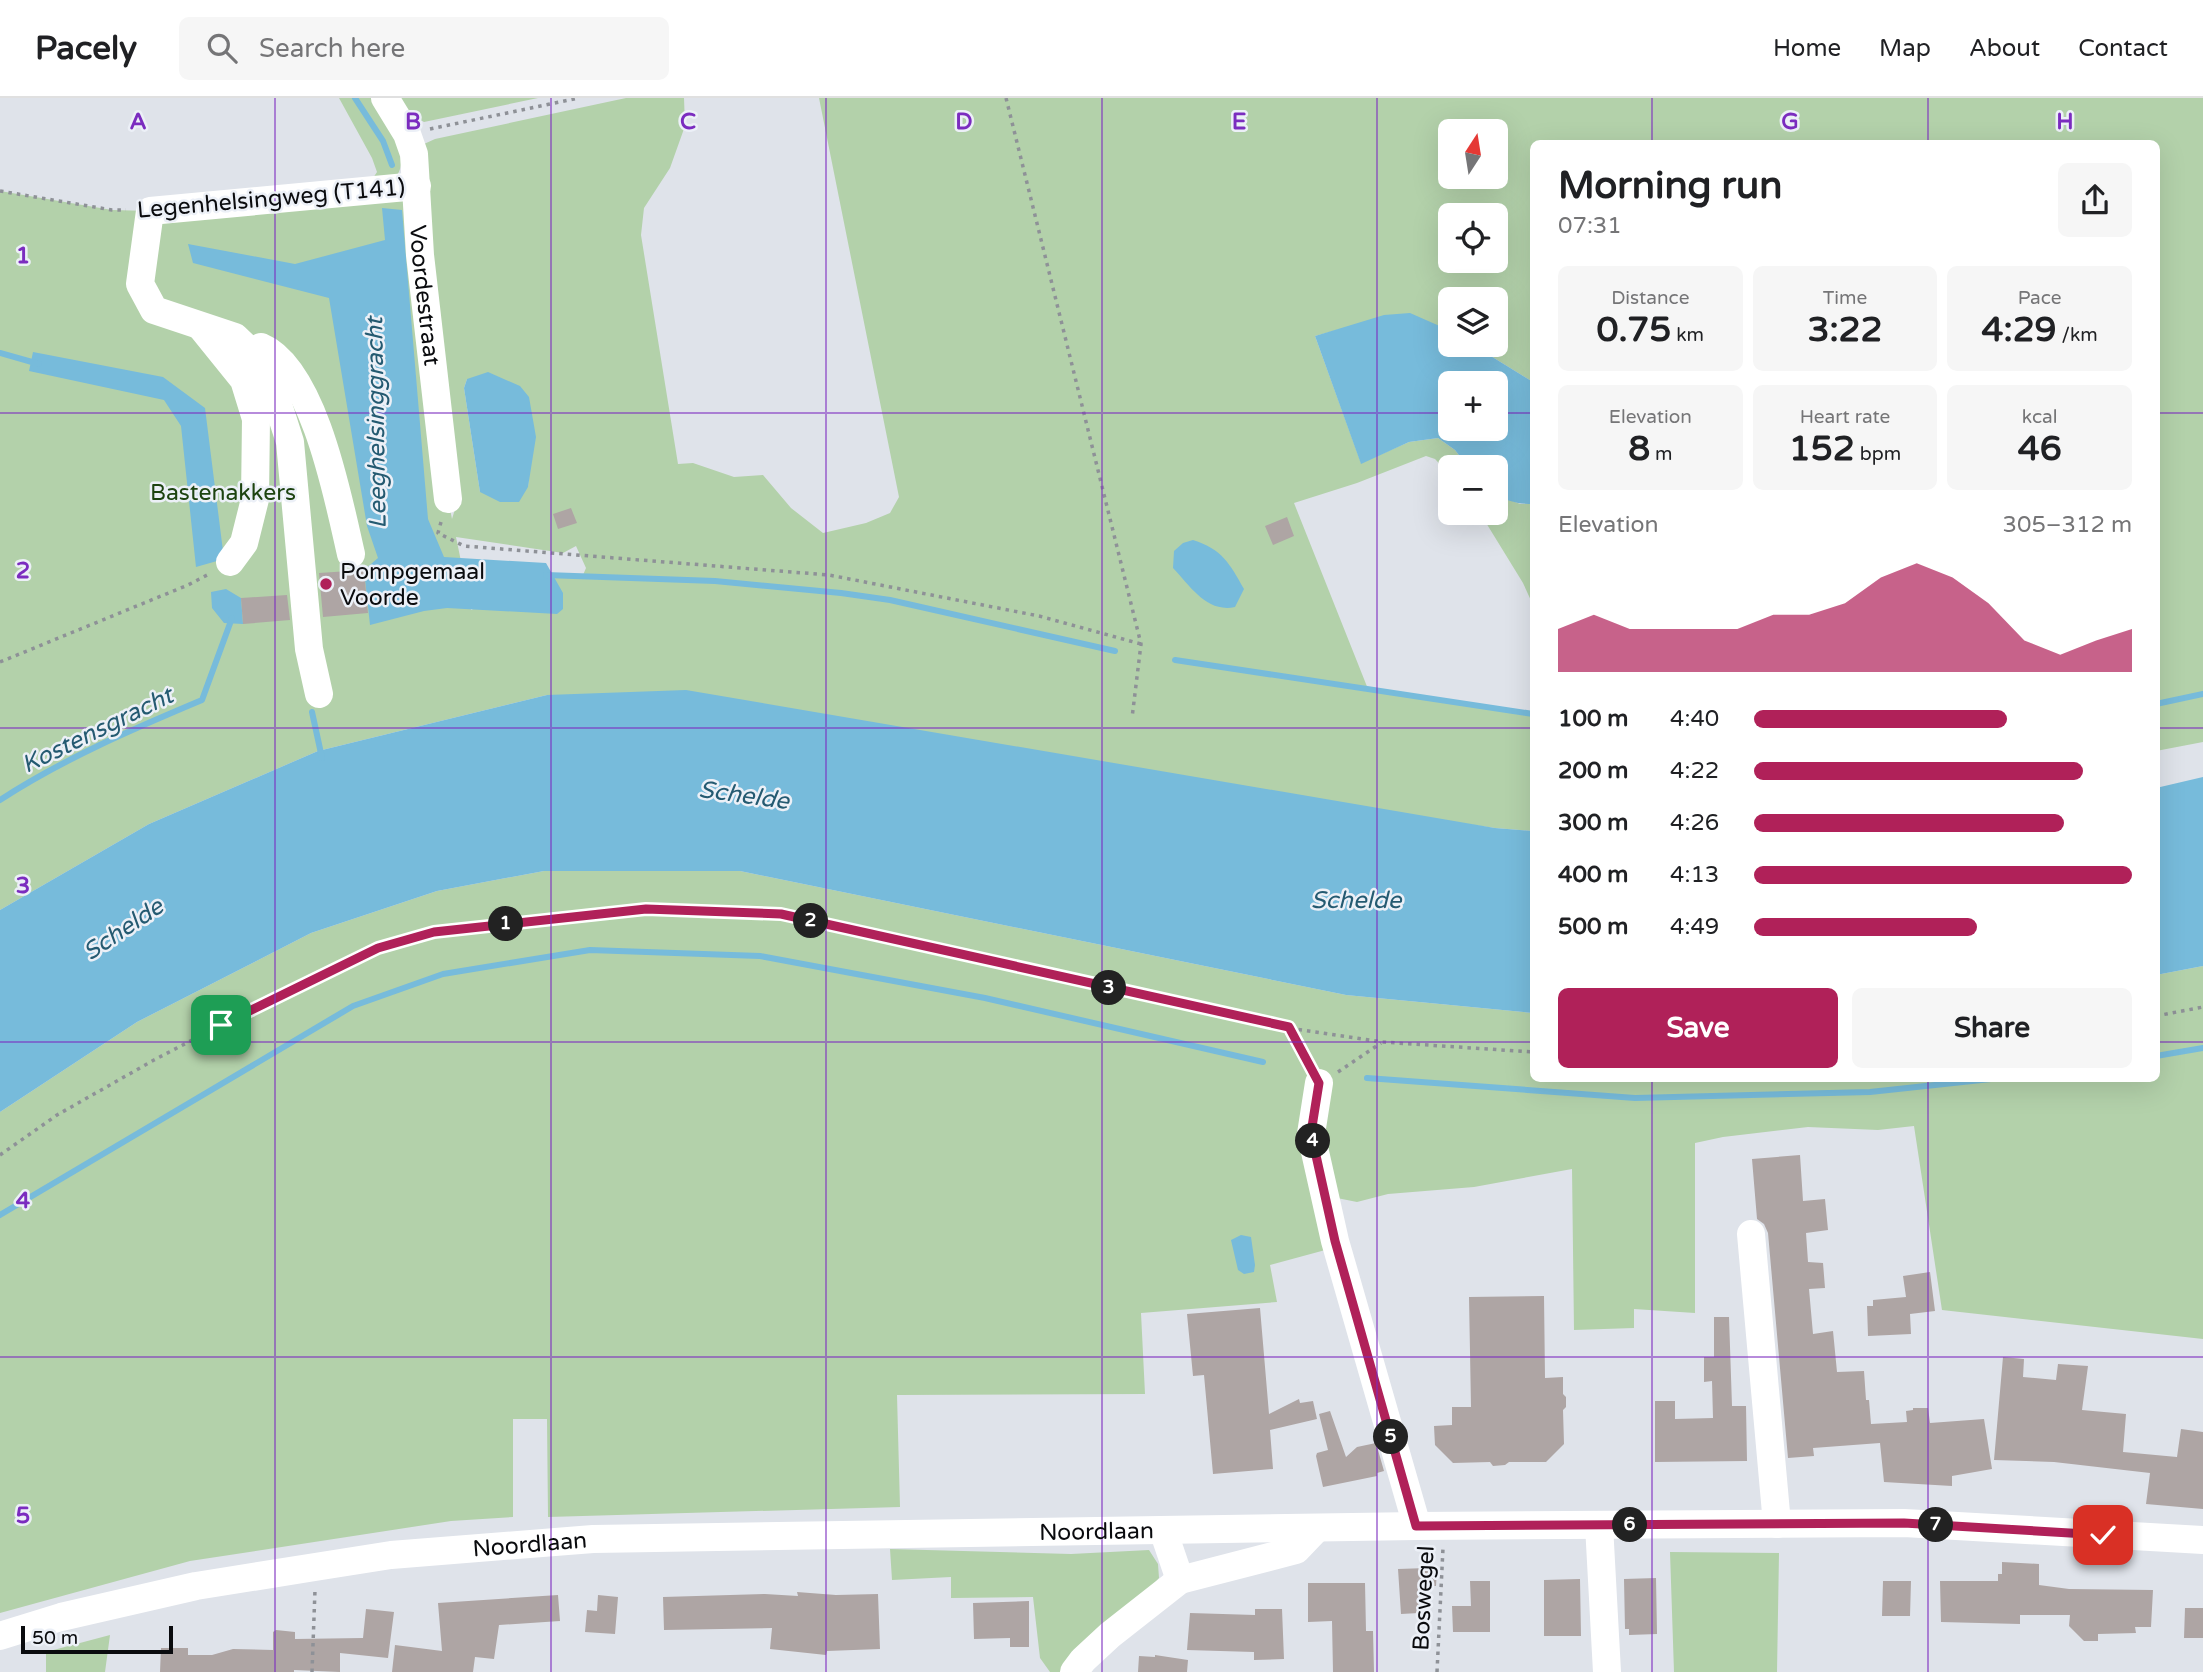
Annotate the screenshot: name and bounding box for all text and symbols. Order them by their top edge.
search box [179,17,669,80]
text: Pacely [35,29,137,68]
icon: search [203,29,241,67]
text: Search here [259,33,405,64]
text: Home [1773,34,1841,63]
text: Map [1879,34,1931,63]
text: About [1969,34,2040,63]
text: Contact [2078,34,2168,63]
text: A [129,108,147,136]
text: B [405,108,421,136]
text: C [680,108,696,136]
text: D [955,108,973,136]
text: E [1232,108,1246,136]
text: G [1781,108,1799,136]
text: H [2056,108,2074,136]
north arrow [1438,119,1508,189]
map controls [1438,119,1508,525]
text: Morning run [1558,163,1782,209]
button: share [2058,163,2132,237]
street label: Legenhelsingweg (T141) [136,173,406,225]
button: locate [1438,203,1508,273]
text: 07:31 [1558,212,1622,240]
street label: Voordestraat [403,224,446,367]
text: 1 [16,242,30,270]
button: layers [1438,287,1508,357]
text: Distance [1611,287,1689,309]
text: Time [1823,287,1867,309]
text: Pace [2018,287,2062,309]
text: 0.75 [1597,309,1671,351]
text: 3:22 [1807,309,1883,351]
text: 4:29 [1982,309,2057,351]
water label: Leeghelsinggracht [360,314,393,529]
text: km [1671,324,1704,346]
text: /km [2057,324,2098,346]
button: + [1438,371,1508,441]
text: Elevation [1609,406,1692,428]
text: Heart rate [1800,406,1890,428]
text: kcal [2022,406,2058,428]
text: 8 [1628,428,1650,470]
text: 152 [1789,428,1855,470]
text: 46 [2018,428,2062,470]
text: m [1650,443,1673,465]
text: bpm [1855,443,1901,465]
button: − [1438,455,1508,525]
park label: Bastenakkers [150,479,296,507]
text: Elevation [1558,511,1659,539]
text: 305–312 m [2003,511,2132,539]
text: 2 [16,557,30,585]
place label: Pompgemaal Voorde [340,558,485,612]
marker: Pompgemaal Voorde [318,576,334,592]
water label: Kostensgracht [17,680,180,780]
text: 100 m [1558,705,1628,733]
text: 4:40 [1670,705,1719,733]
text: 200 m [1558,757,1628,785]
text: 4:22 [1670,757,1719,785]
water label: Schelde [697,775,792,816]
text: 300 m [1558,809,1628,837]
text: 4:26 [1670,809,1719,837]
text: 400 m [1558,861,1628,889]
text: 4:13 [1670,861,1719,889]
text: 3 [16,872,30,900]
water label: Schelde [1311,886,1403,915]
water label: Schelde [78,891,170,967]
pin: 2 [794,904,828,938]
pin: 1 [489,906,524,942]
text: 2 [805,909,816,931]
text: 1 [500,912,511,934]
text: 500 m [1558,913,1628,941]
text: 4:49 [1670,913,1719,941]
pin: 3 [1092,970,1126,1006]
text: 3 [1103,976,1114,998]
button: Save [1558,988,1838,1068]
button: Share [1852,988,2132,1068]
pin [191,995,251,1055]
icon: arrive [202,1006,240,1044]
pin: 4 [1296,1124,1330,1158]
text: 4 [1307,1129,1318,1151]
text: 4 [16,1187,31,1215]
pin: 5 [1374,1420,1408,1454]
text: 5 [1385,1425,1396,1447]
text: 5 [16,1502,30,1530]
pin [2073,1505,2133,1565]
pin: 6 [1612,1508,1648,1542]
pin: 7 [1918,1508,1954,1542]
text: 6 [1624,1513,1635,1535]
text: 7 [1930,1513,1941,1535]
icon: check [2084,1516,2122,1554]
street label: Noordlaan [1039,1517,1154,1547]
street label: Noordlaan [471,1527,588,1563]
street label: Boswegel [1407,1545,1441,1651]
scale bar [21,1623,173,1655]
text: 50 m [32,1627,78,1649]

